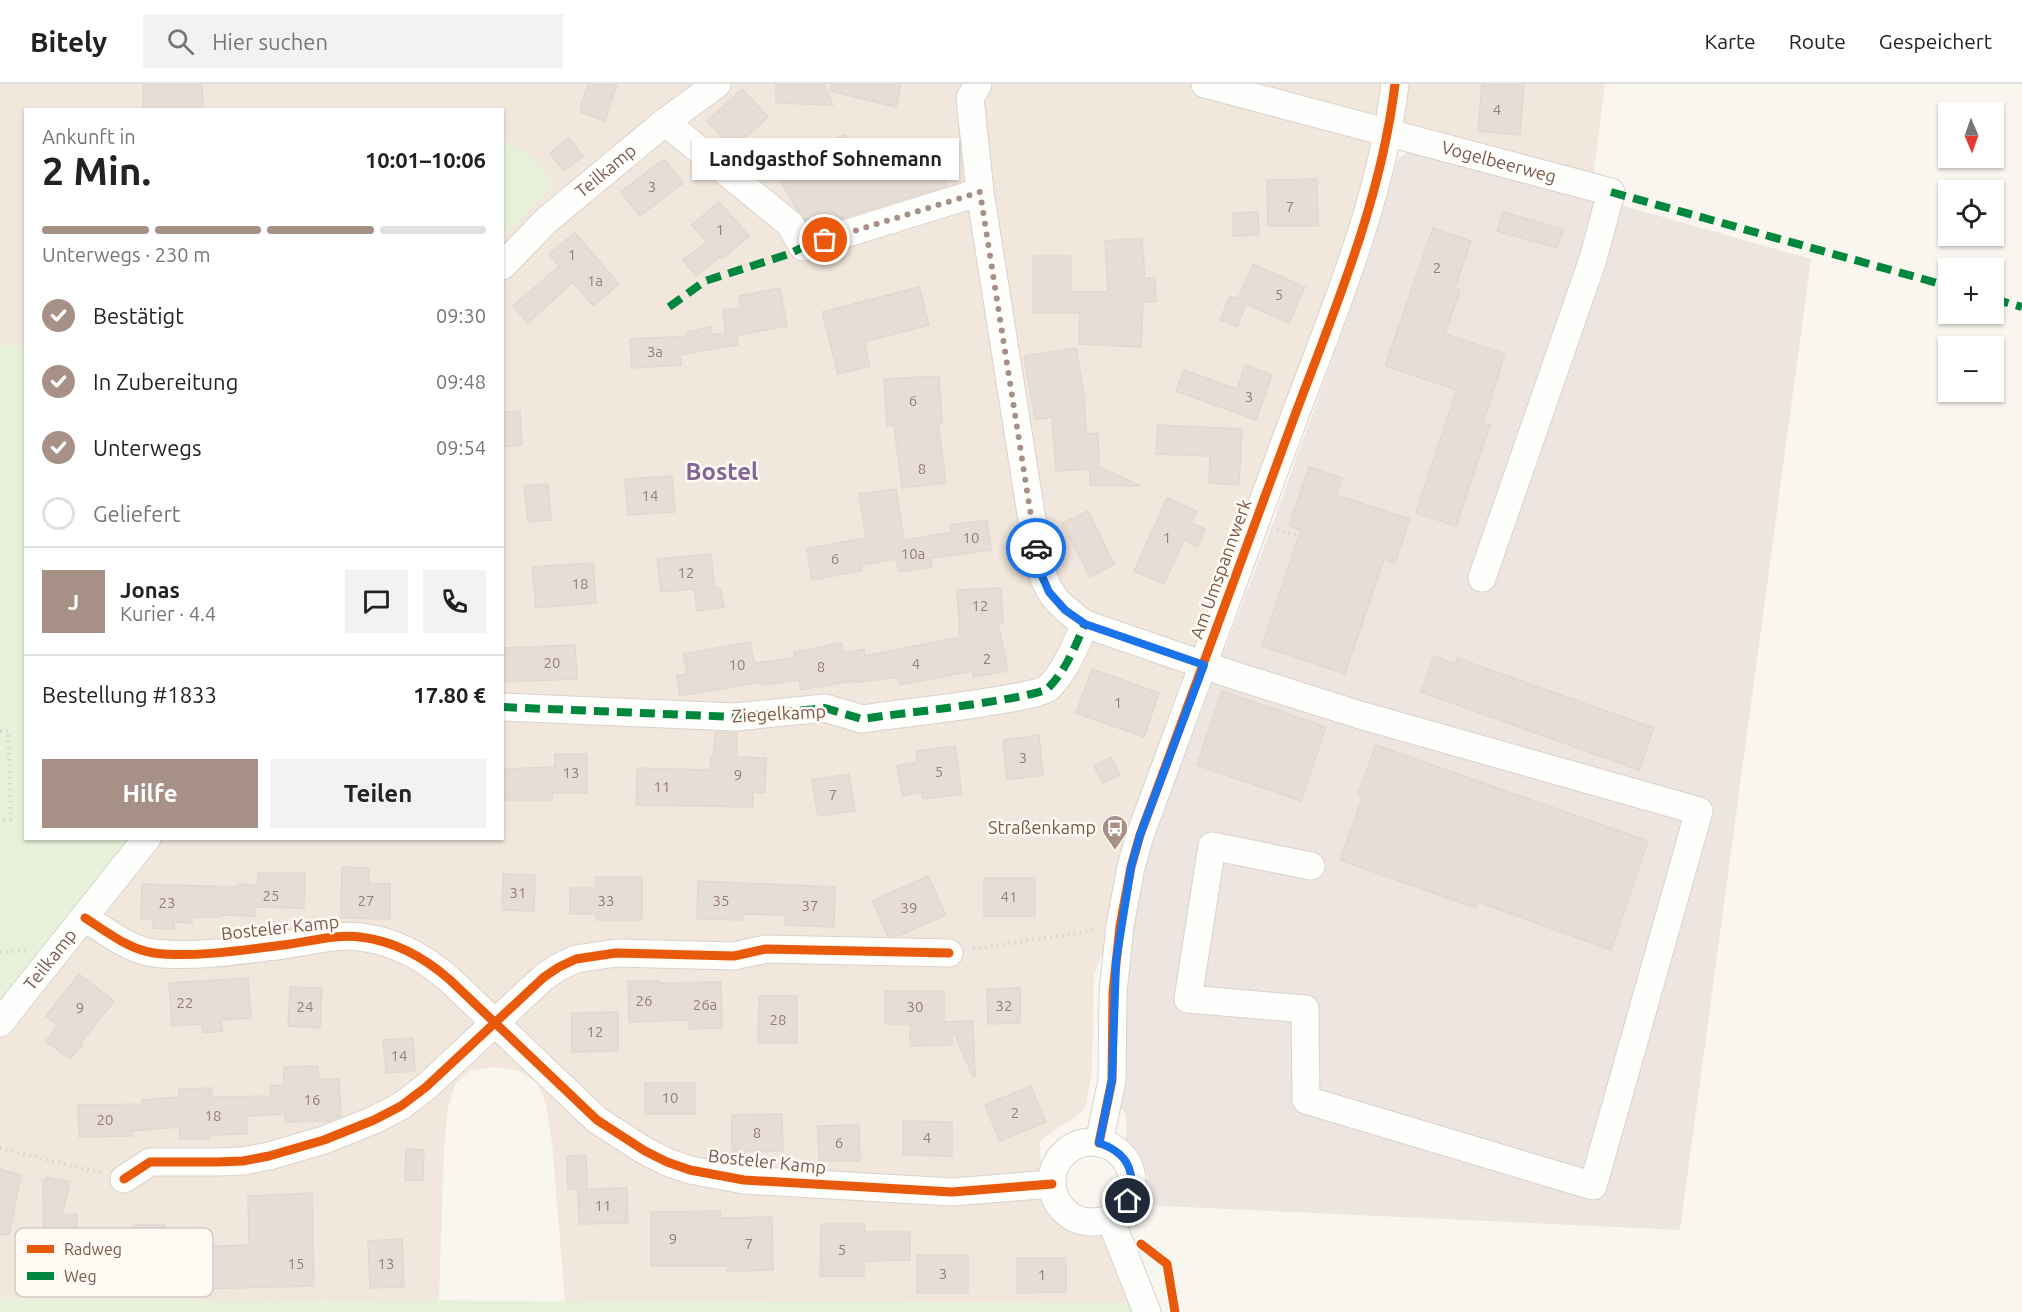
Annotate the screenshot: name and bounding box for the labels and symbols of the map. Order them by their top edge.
house number: 4 [1493,101,1501,118]
north arrow [1938,102,2004,168]
street label: Vogelbeerweg [1439,136,1559,186]
callout: Landgasthof Sohnemann [692,138,958,180]
street label: Teilkamp [571,139,640,201]
house number: 3 [648,178,656,195]
house number: 7 [1286,198,1294,215]
pin [799,214,850,265]
house number: 1 [716,221,724,238]
house number: 1 [568,246,576,263]
house number: 2 [1433,259,1441,276]
house number: 1a [587,272,603,289]
house number: 5 [1275,286,1283,303]
house number: 3a [647,343,663,360]
house number: 3 [1245,388,1253,405]
house number: 6 [909,392,917,409]
district label: Bostel [686,458,758,485]
house number: 8 [918,460,926,477]
house number: 14 [642,487,658,504]
street label: Am Umspannwerk [1186,496,1255,641]
courier [1006,518,1066,578]
house number: 10 [963,529,979,546]
house number: 1 [1163,529,1171,546]
house number: 10a [901,545,925,562]
house number: 6 [831,550,839,567]
house number: 12 [678,564,694,581]
house number: 18 [572,575,588,592]
house number: 12 [972,597,988,614]
house number: 2 [983,650,991,667]
house number: 20 [544,654,560,671]
house number: 4 [912,655,920,672]
house number: 10 [729,656,745,673]
house number: 8 [817,658,825,675]
house number: 1 [1114,694,1122,711]
street label: Ziegelkamp [731,701,826,725]
house number: 3 [1019,749,1027,766]
house number: 5 [935,763,943,780]
house number: 13 [563,764,579,781]
house number: 9 [734,766,742,783]
house number: 11 [654,778,670,795]
house number: 7 [829,786,837,803]
bus stop icon: Straßenkamp [1100,813,1130,851]
place label: Straßenkamp [988,817,1096,837]
house number: 31 [510,884,526,901]
house number: 25 [263,887,279,904]
house number: 41 [1001,888,1017,905]
house number: 27 [358,892,374,909]
house number: 33 [598,892,614,909]
house number: 35 [713,892,729,909]
house number: 23 [159,894,175,911]
house number: 37 [802,897,818,914]
house number: 39 [901,899,917,916]
street label: Bosteler Kamp [220,911,340,943]
street label: Teilkamp [19,924,80,994]
house number: 26 [636,992,652,1009]
house number: 22 [177,994,193,1011]
house number: 26a [693,996,717,1013]
house number: 32 [996,997,1012,1014]
house number: 24 [297,998,313,1015]
house number: 30 [907,998,923,1015]
house number: 9 [76,999,84,1016]
house number: 28 [770,1011,786,1028]
house number: 12 [587,1023,603,1040]
house number: 14 [391,1047,407,1064]
house number: 10 [662,1089,678,1106]
house number: 16 [304,1091,320,1108]
house number: 2 [1011,1104,1019,1121]
house number: 18 [205,1107,221,1124]
house number: 20 [97,1111,113,1128]
house number: 8 [753,1124,761,1141]
house number: 4 [923,1129,931,1146]
house number: 6 [835,1134,843,1151]
street label: Bosteler Kamp [707,1145,827,1177]
pin [1102,1175,1153,1226]
house number: 11 [595,1197,611,1214]
legend [15,1228,213,1297]
house number: 9 [669,1230,677,1247]
house number: 7 [745,1235,753,1252]
text: Radweg [64,1240,122,1258]
house number: 5 [838,1241,846,1258]
house number: 15 [288,1255,304,1272]
house number: 13 [378,1255,394,1272]
house number: 3 [939,1265,947,1282]
house number: 1 [1038,1266,1046,1283]
text: Weg [64,1267,97,1285]

